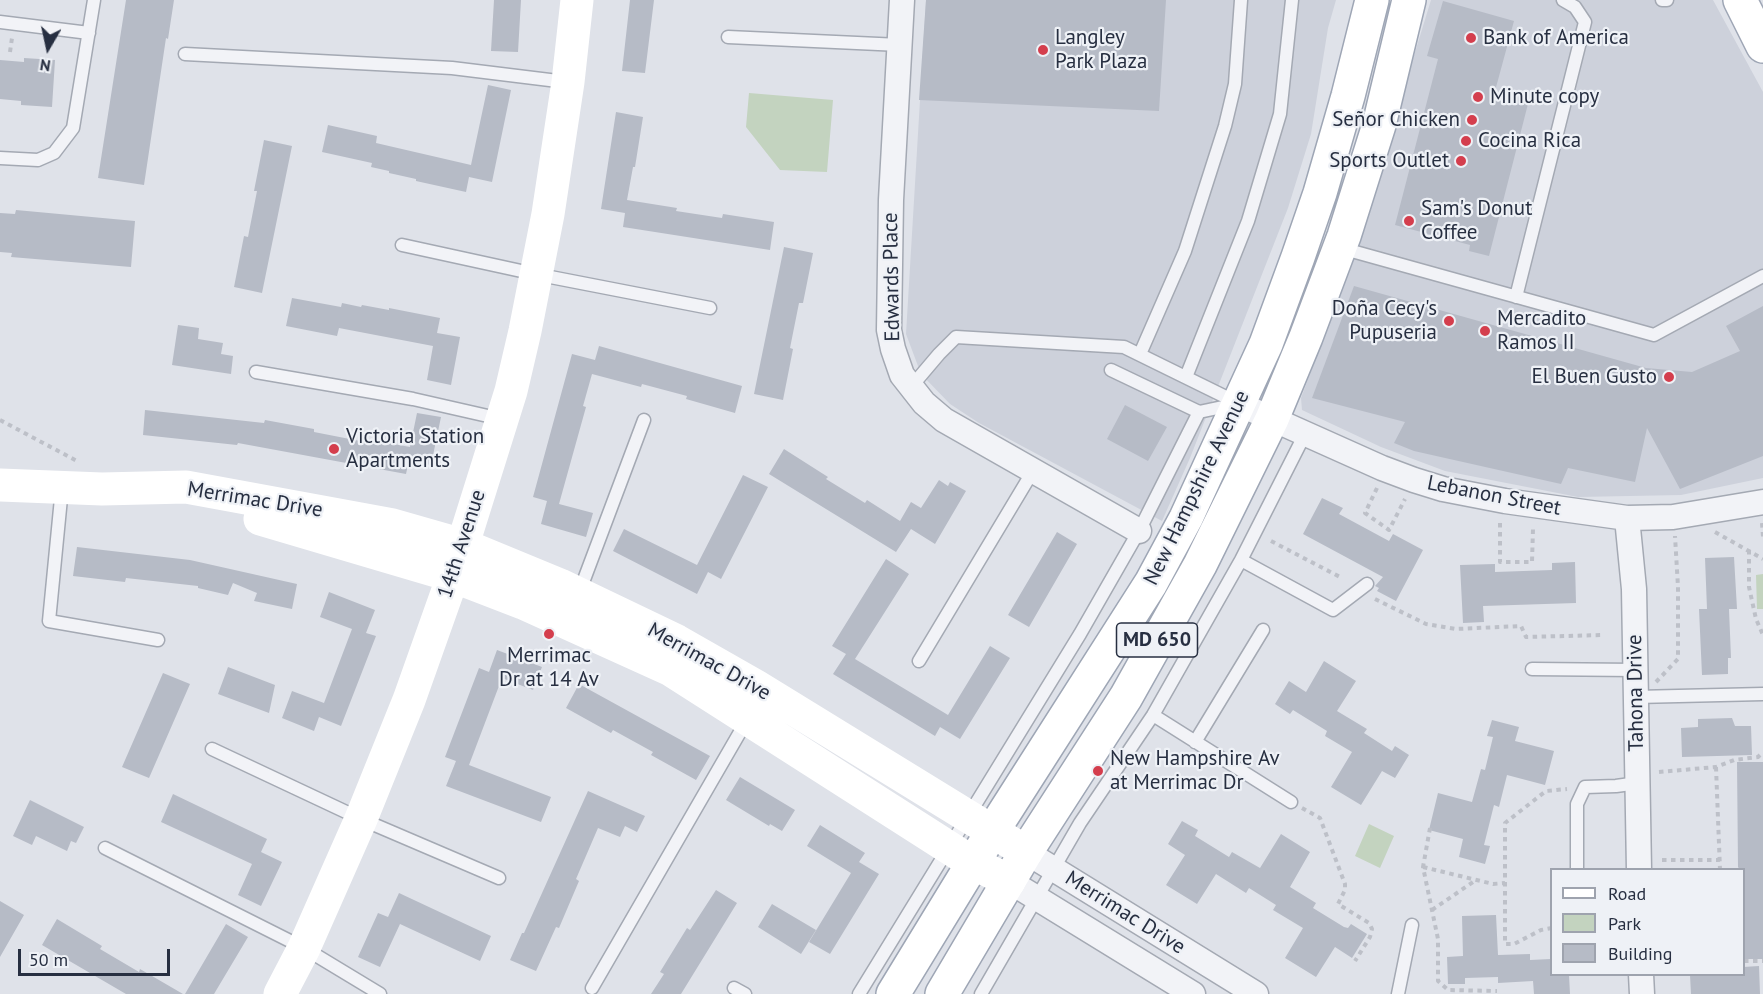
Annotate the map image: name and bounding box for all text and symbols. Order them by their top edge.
north arrow [18,18,78,78]
place label: Langley Park Plaza [1055,25,1147,75]
place label: Bank of America [1483,25,1629,51]
marker: Bank of America [1464,31,1478,45]
marker: Langley Park Plaza [1036,43,1050,57]
text: N [38,55,52,76]
place label: Minute copy [1490,84,1599,110]
marker: Minute copy [1471,90,1485,104]
place label: Señor Chicken [1332,107,1460,133]
marker: Señor Chicken [1465,113,1479,127]
place label: Cocina Rica [1478,128,1581,154]
marker: Cocina Rica [1459,134,1473,148]
place label: Sports Outlet [1329,148,1449,174]
marker: Sports Outlet [1454,154,1468,168]
place label: Sam's Donut Coffee [1421,196,1532,246]
street label: Edwards Place [878,212,906,342]
marker: Sam's Donut Coffee [1402,214,1416,228]
place label: Doña Cecy's Pupuseria [1332,296,1437,346]
place label: Mercadito Ramos II [1497,306,1586,356]
marker: Doña Cecy's Pupuseria [1442,314,1456,328]
marker: Mercadito Ramos II [1478,324,1492,338]
place label: El Buen Gusto [1532,364,1657,390]
marker: El Buen Gusto [1662,370,1676,384]
street label: New Hampshire Avenue [1139,387,1255,589]
place label: Victoria Station Apartments [346,424,484,474]
marker: Victoria Station Apartments [327,442,341,456]
street label: Lebanon Street [1425,471,1563,521]
street label: Merrimac Drive [185,477,325,523]
street label: 14th Avenue [433,487,491,601]
street label: Merrimac Drive [643,618,775,706]
road number: MD 650 [1116,623,1198,657]
marker: Merrimac Dr at 14 Av [542,627,556,641]
street label: Tahona Drive [1622,634,1650,752]
place label: Merrimac Dr at 14 Av [499,643,599,693]
place label: New Hampshire Av at Merrimac Dr [1110,746,1280,796]
marker: New Hampshire Av at Merrimac Dr [1091,764,1105,778]
street label: Merrimac Drive [1060,866,1190,960]
legend [1550,868,1745,976]
text: Road [1608,882,1646,905]
text: Park [1608,912,1641,935]
scale bar [21,937,172,975]
text: Building [1608,942,1672,965]
text: 50 m [29,948,68,971]

